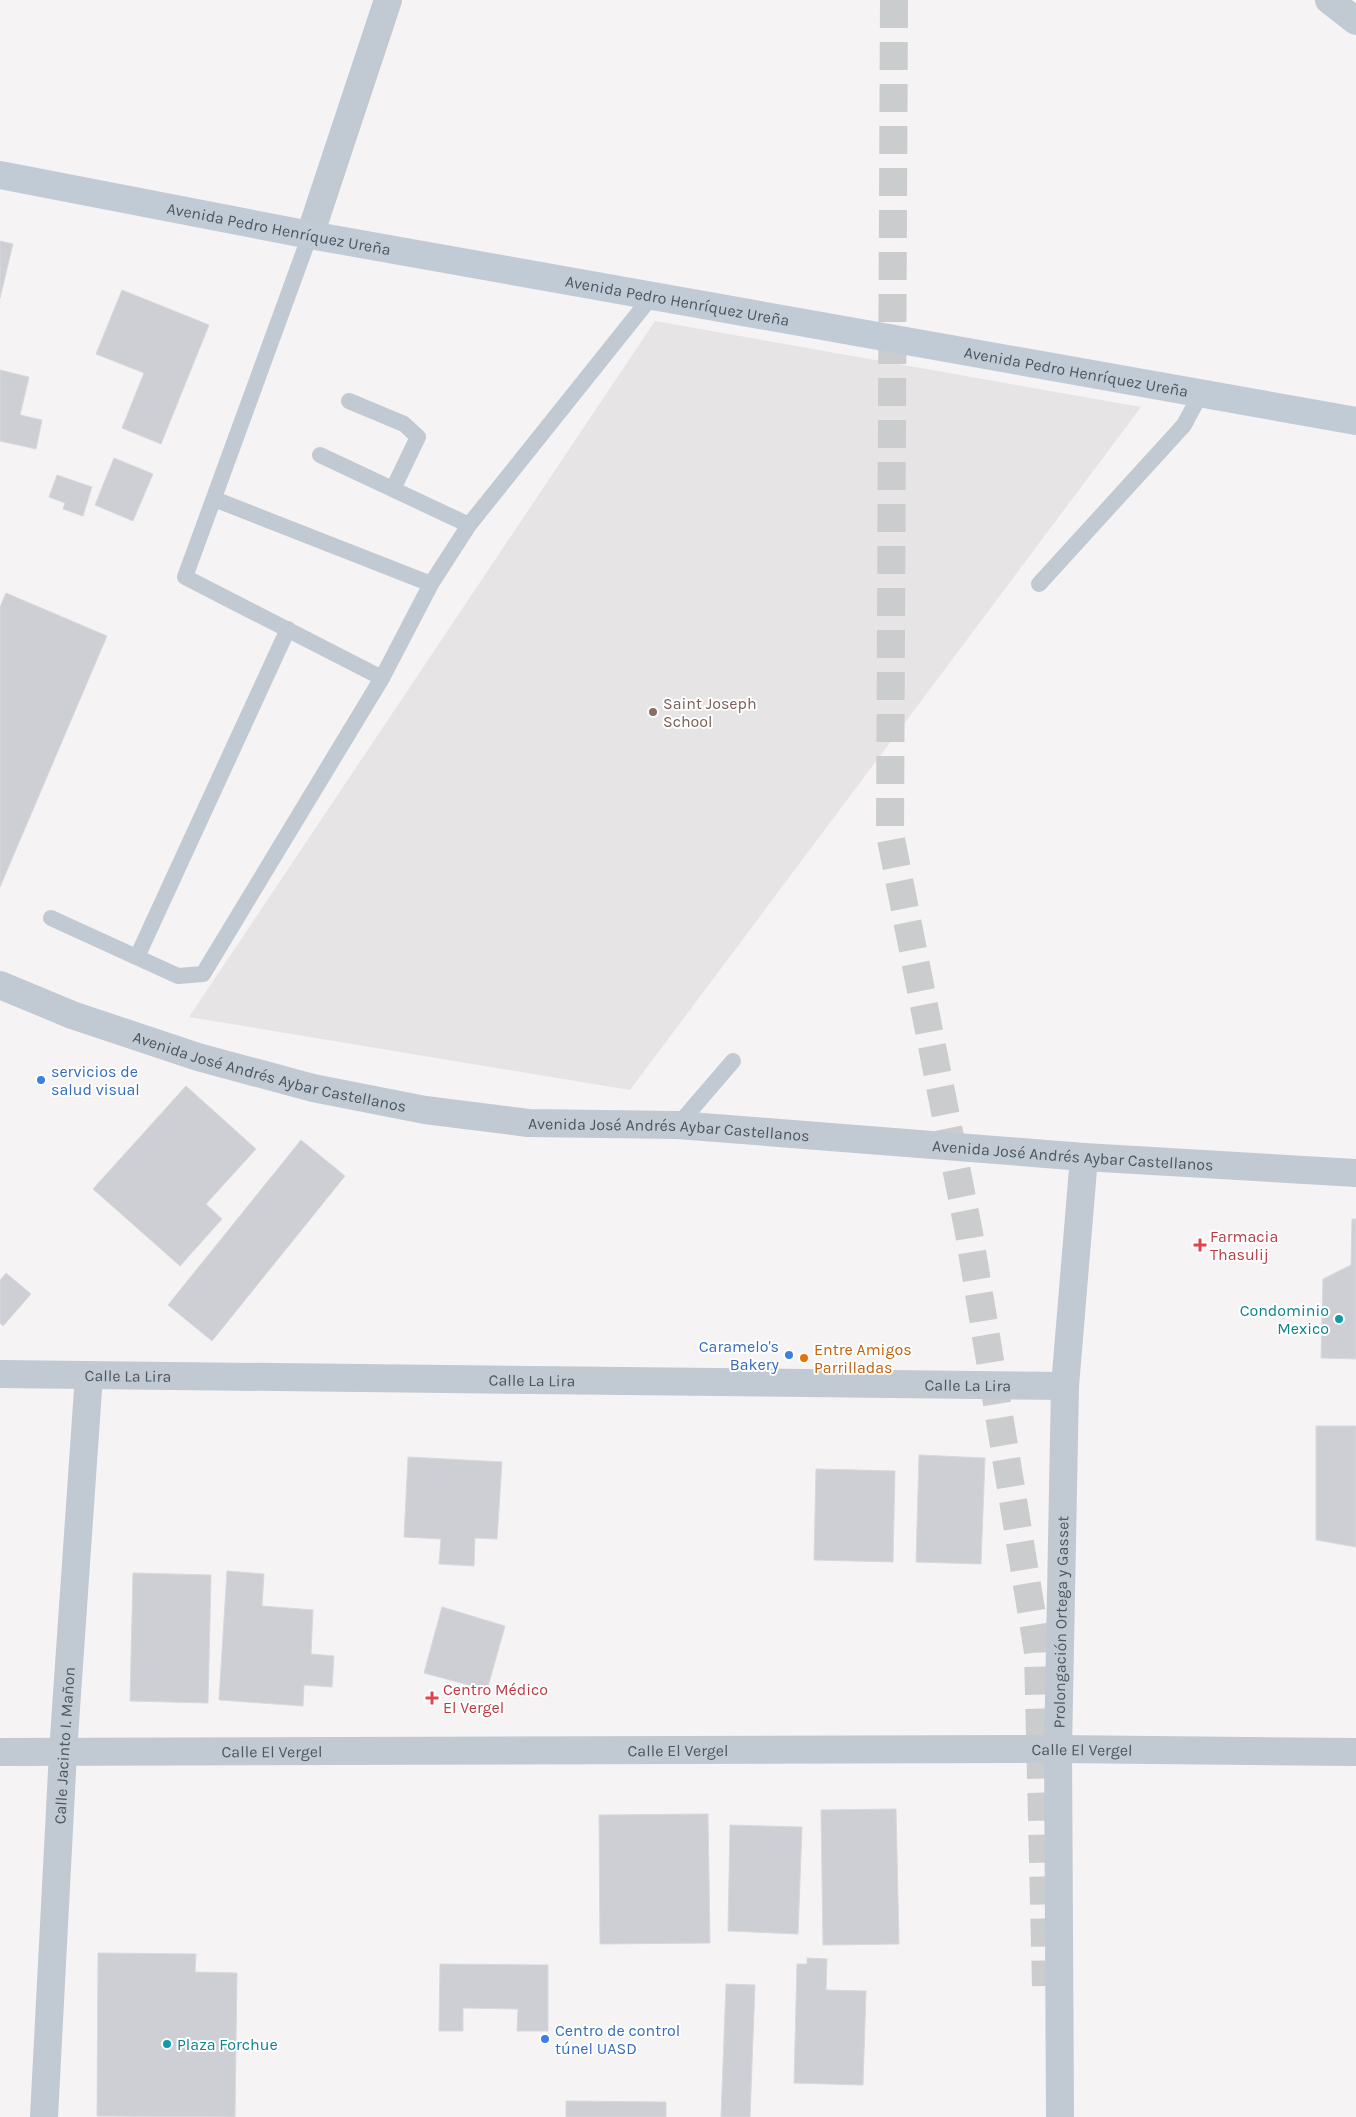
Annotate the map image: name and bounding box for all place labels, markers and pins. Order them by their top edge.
place label: Saint Joseph School [663,694,757,731]
marker: Saint Joseph School [647,706,659,718]
place label: servicios de salud visual [51,1062,140,1099]
marker: servicios de salud visual [35,1074,47,1086]
place label: Farmacia Thasulij [1210,1227,1278,1264]
marker: Farmacia Thasulij [1194,1239,1206,1251]
place label: Condominio Mexico [1240,1301,1329,1338]
marker: Condominio Mexico [1333,1313,1345,1325]
place label: Caramelo's Bakery [699,1337,780,1374]
place label: Entre Amigos Parrilladas [814,1340,912,1377]
marker: Caramelo's Bakery [783,1349,795,1361]
marker: Entre Amigos Parrilladas [798,1352,810,1364]
place label: Centro Médico El Vergel [443,1680,548,1717]
marker: Centro Médico El Vergel [425,1691,439,1705]
place label: Centro de control túnel UASD [555,2021,680,2058]
marker: Centro de control túnel UASD [539,2033,551,2045]
place label: Plaza Forchue [177,2035,278,2054]
marker: Plaza Forchue [161,2038,173,2050]

